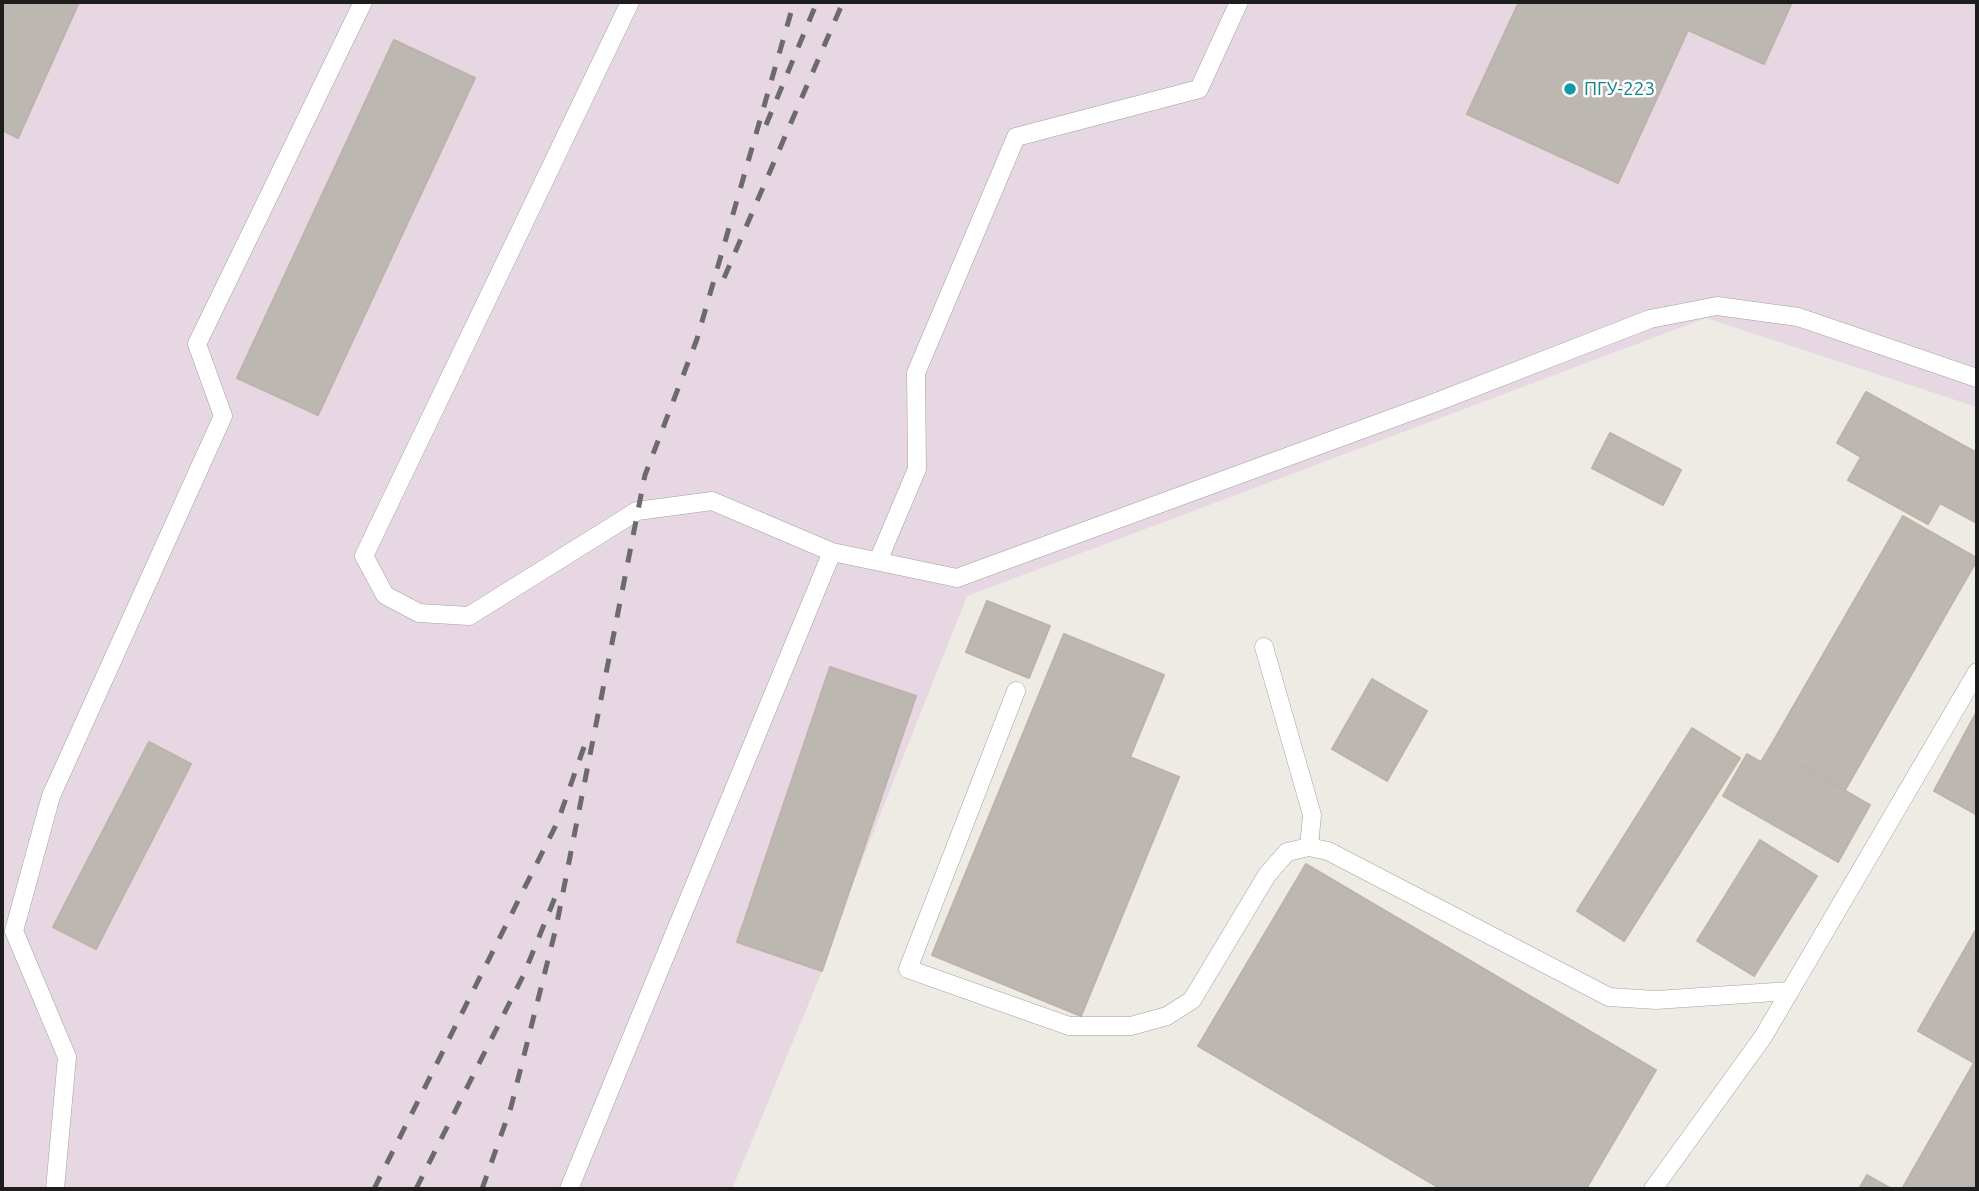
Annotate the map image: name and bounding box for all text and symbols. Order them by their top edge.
place label: ПГУ-223 [1584,78,1655,100]
marker: ПГУ-223 [1562,81,1578,97]

